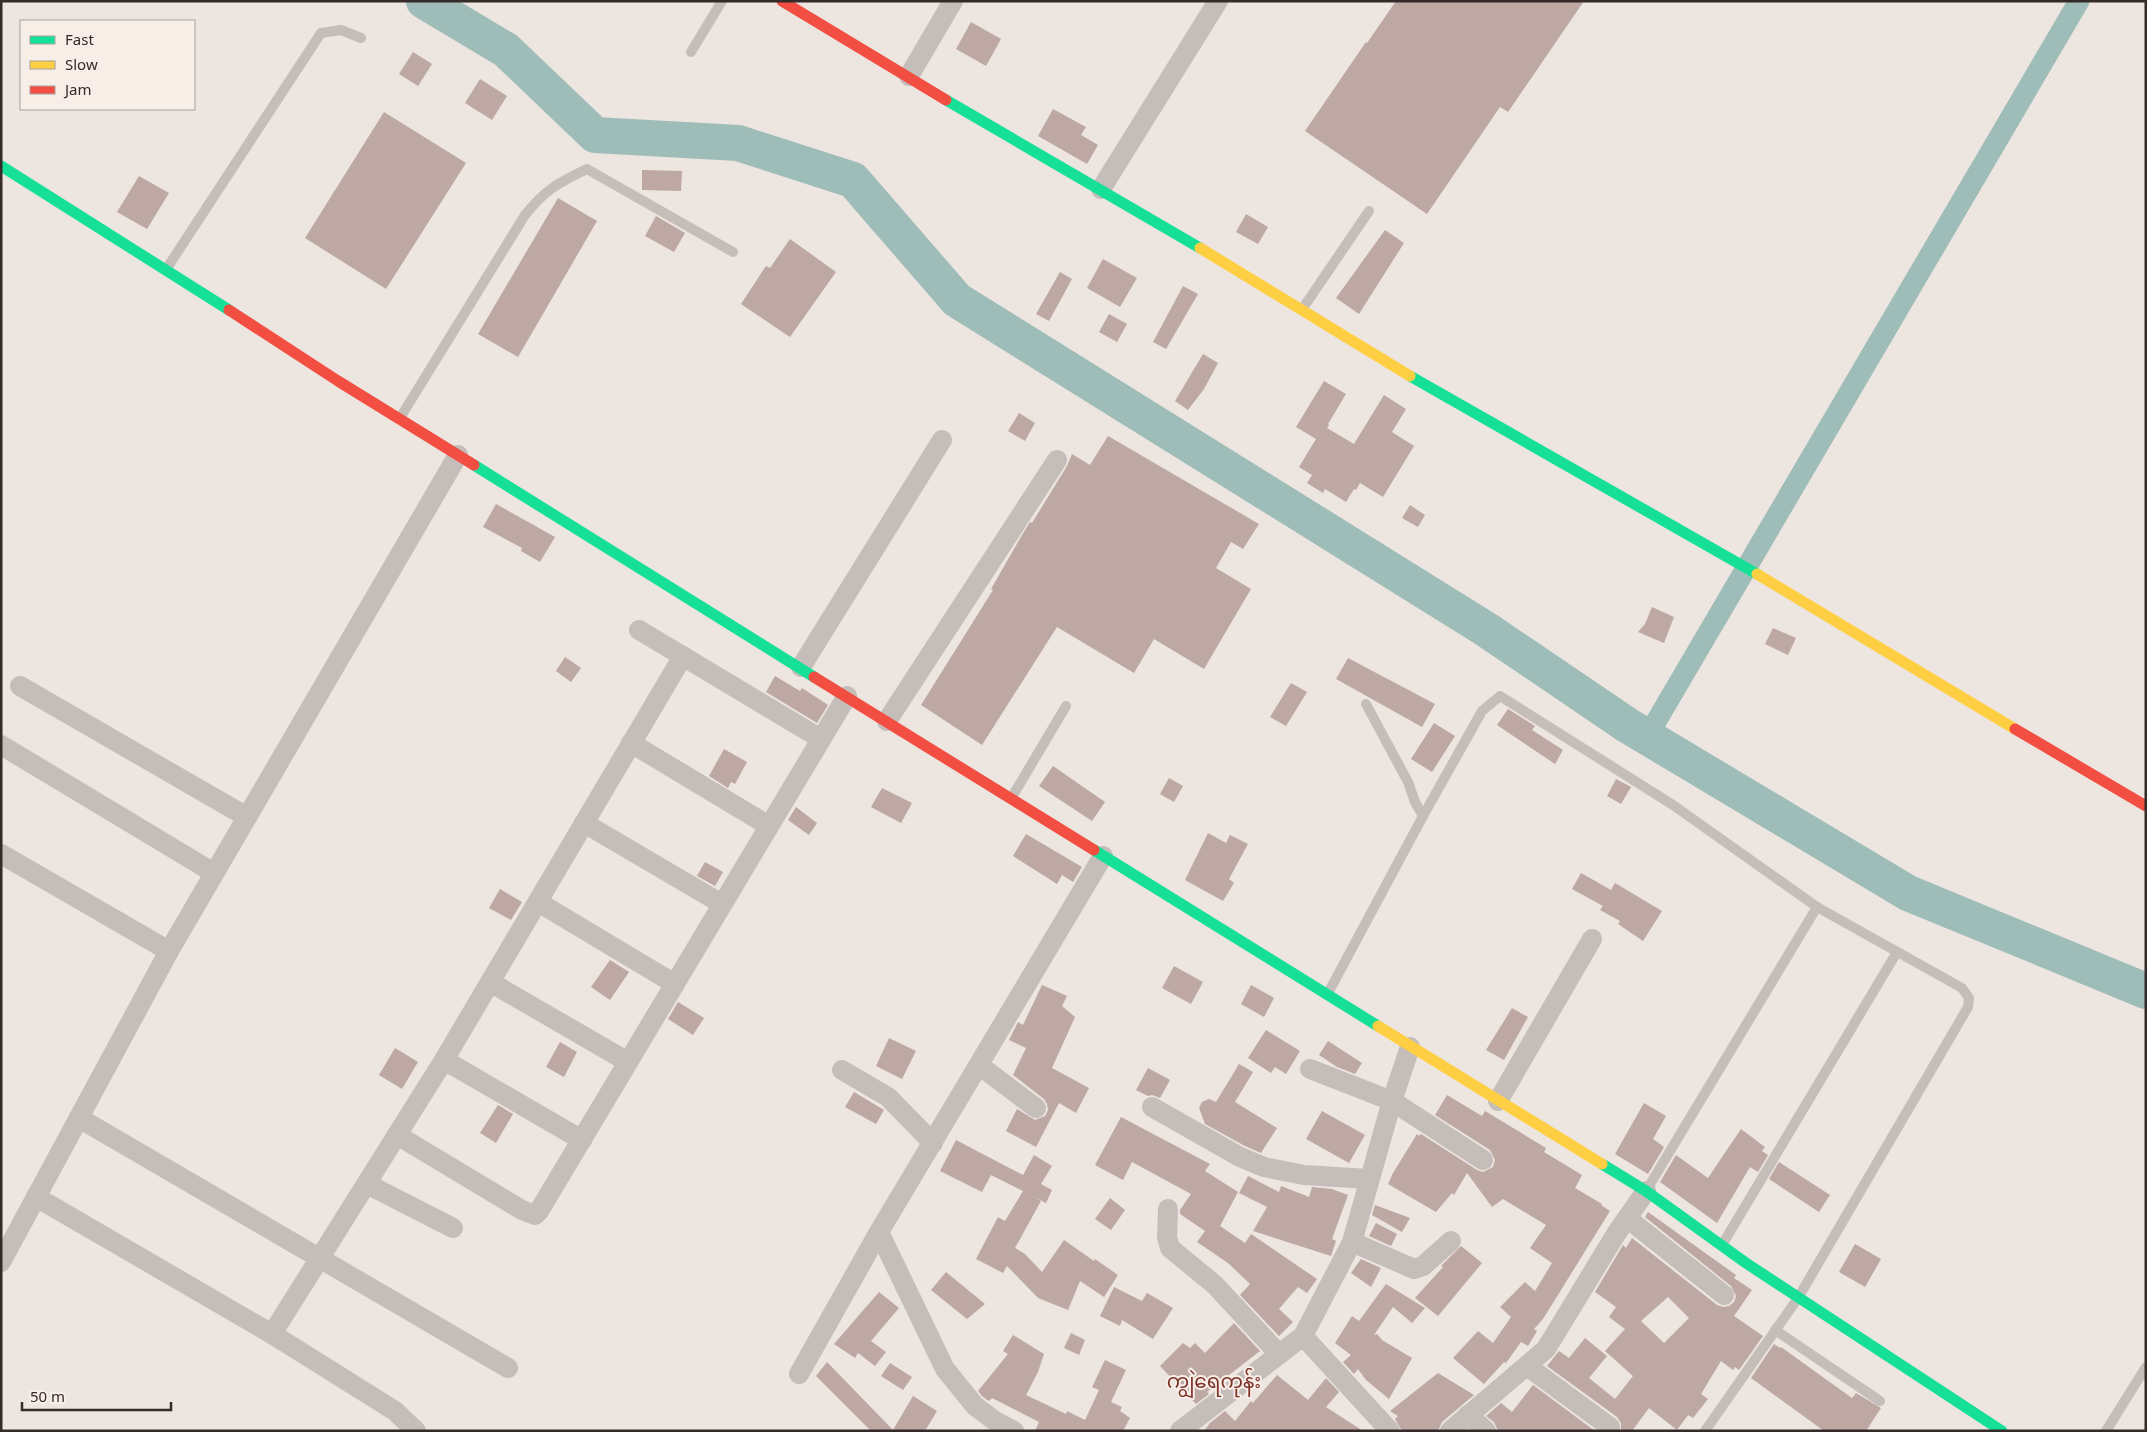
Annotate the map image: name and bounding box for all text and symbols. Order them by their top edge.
legend [20,20,195,110]
text: Fast [65,29,94,49]
text: Slow [65,54,98,74]
text: Jam [63,79,92,99]
district label: ကျွဲရေကုန်း [1167,1367,1261,1399]
scale bar [22,1380,171,1412]
text: 50 m [30,1386,65,1406]

